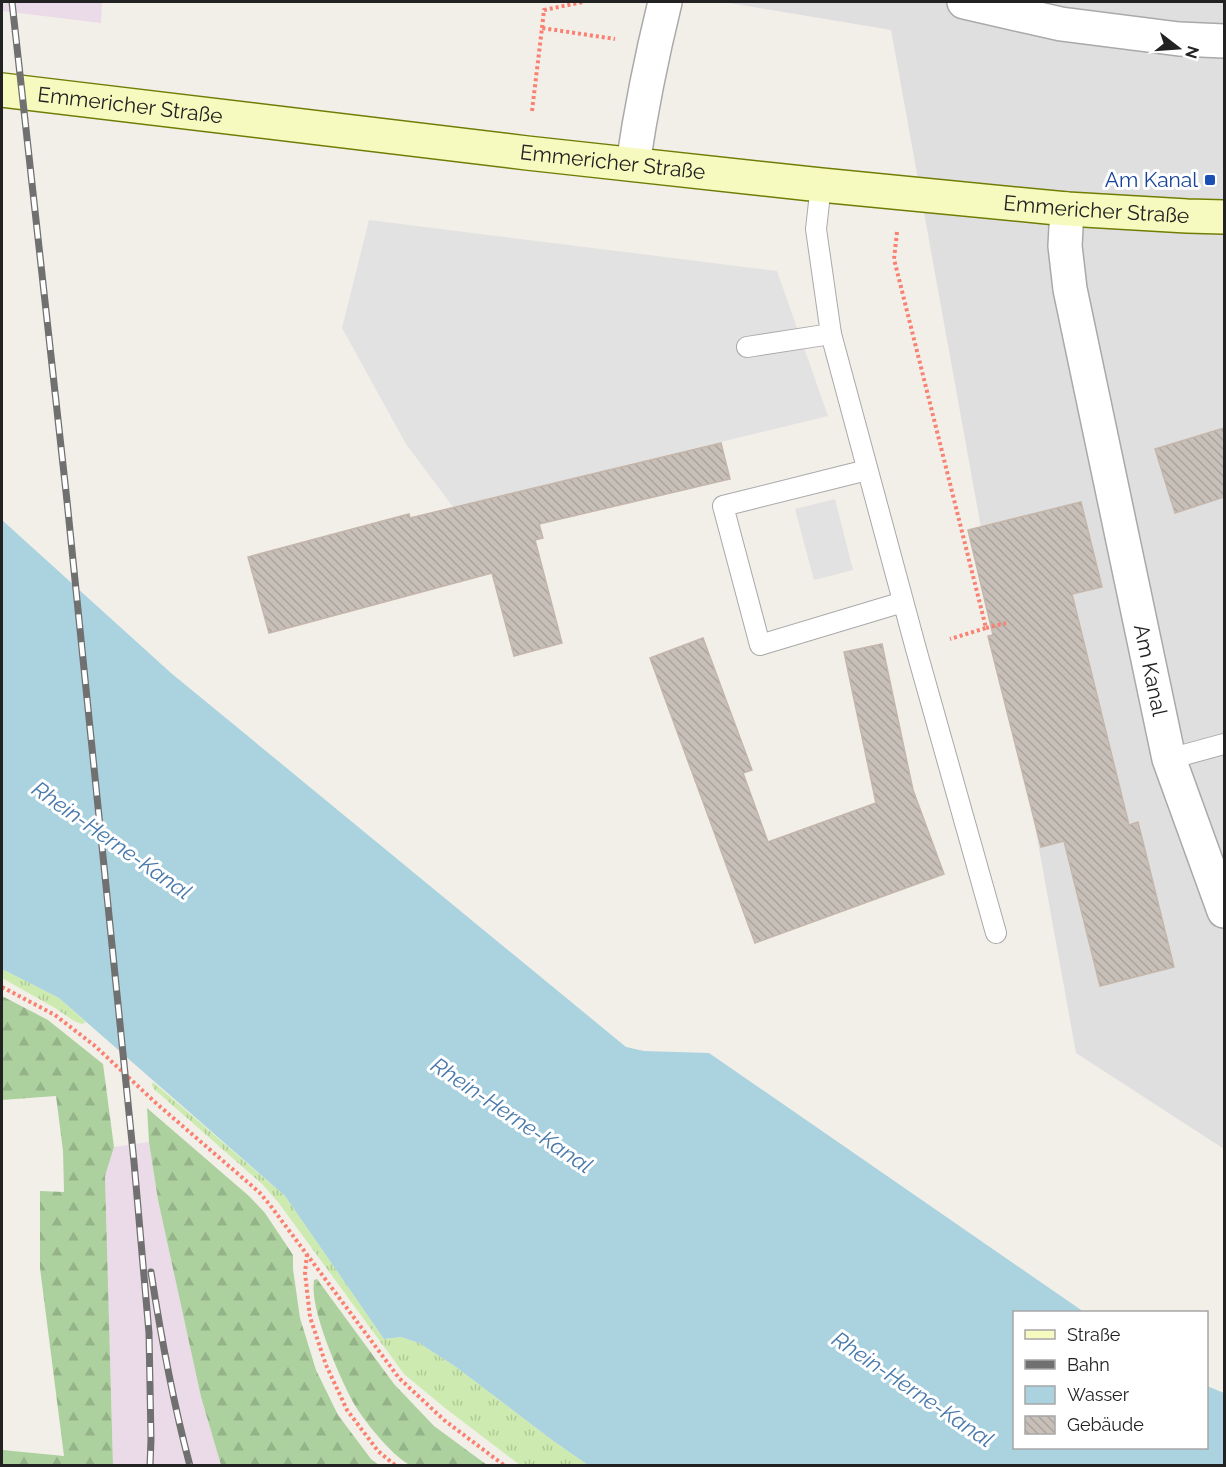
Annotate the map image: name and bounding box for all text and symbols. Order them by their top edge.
north arrow [1148,18,1208,78]
text: N [1181,44,1203,61]
street label: Emmericher Straße [36,81,224,128]
street label: Emmericher Straße [519,139,707,184]
place label: Am Kanal [1105,167,1198,192]
marker: Am Kanal [1203,173,1217,187]
street label: Emmericher Straße [1002,190,1190,228]
street label: Am Kanal [1129,622,1173,719]
water label: Rhein-Herne-Kanal [27,775,197,905]
water label: Rhein-Herne-Kanal [427,1051,598,1179]
legend [1013,1311,1208,1449]
text: Straße [1067,1324,1121,1345]
water label: Rhein-Herne-Kanal [828,1325,999,1453]
text: Bahn [1067,1354,1110,1375]
text: Wasser [1067,1384,1130,1405]
text: Gebäude [1067,1414,1144,1435]

